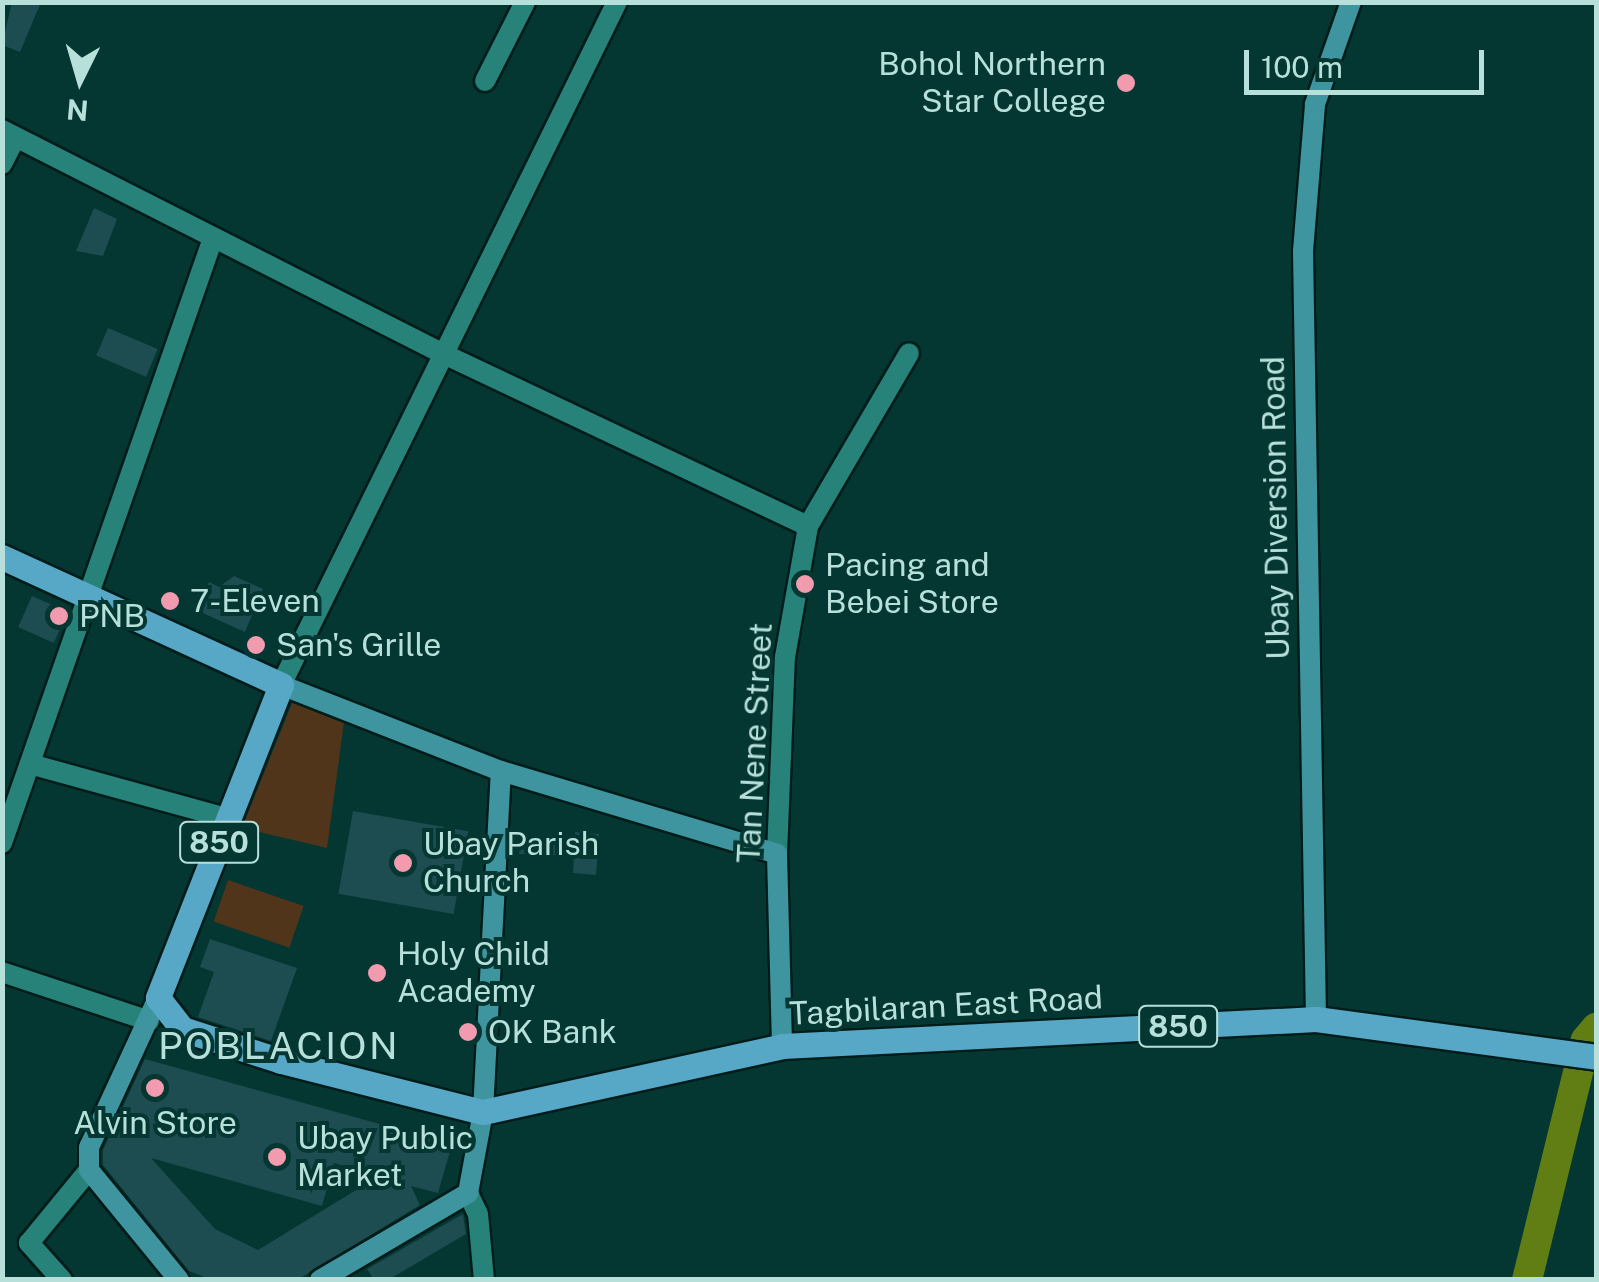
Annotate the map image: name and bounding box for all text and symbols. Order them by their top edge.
north arrow [30,30,130,130]
scale bar [1249,30,1489,92]
place label: Bohol Northern Star College [878,46,1106,121]
text: 100 m [1261,49,1343,85]
marker: Bohol Northern Star College [1115,72,1137,94]
text: N [65,93,90,128]
street label: Ubay Diversion Road [1254,356,1298,660]
place label: Pacing and Bebei Store [825,547,999,622]
marker: Pacing and Bebei Store [794,573,816,595]
place label: 7-Eleven [190,582,320,620]
marker: 7-Eleven [159,590,181,612]
place label: PNB [79,597,145,635]
marker: PNB [48,605,70,627]
street label: Tan Nene Street [730,622,780,864]
place label: San's Grille [276,626,442,664]
marker: San's Grille [245,634,267,656]
road number: 850 [179,817,259,867]
place label: Ubay Parish Church [423,826,599,901]
marker: Ubay Parish Church [392,852,414,874]
place label: Holy Child Academy [397,936,550,1011]
marker: Holy Child Academy [366,962,388,984]
street label: Tagbilaran East Road [788,979,1104,1033]
road number: 850 [1138,1001,1218,1051]
place label: OK Bank [488,1013,617,1051]
marker: OK Bank [457,1021,479,1043]
district label: POBLACION [158,1023,400,1069]
marker: Alvin Store [144,1077,166,1099]
place label: Alvin Store [73,1104,237,1142]
place label: Ubay Public Market [297,1120,473,1195]
marker: Ubay Public Market [266,1146,288,1168]

